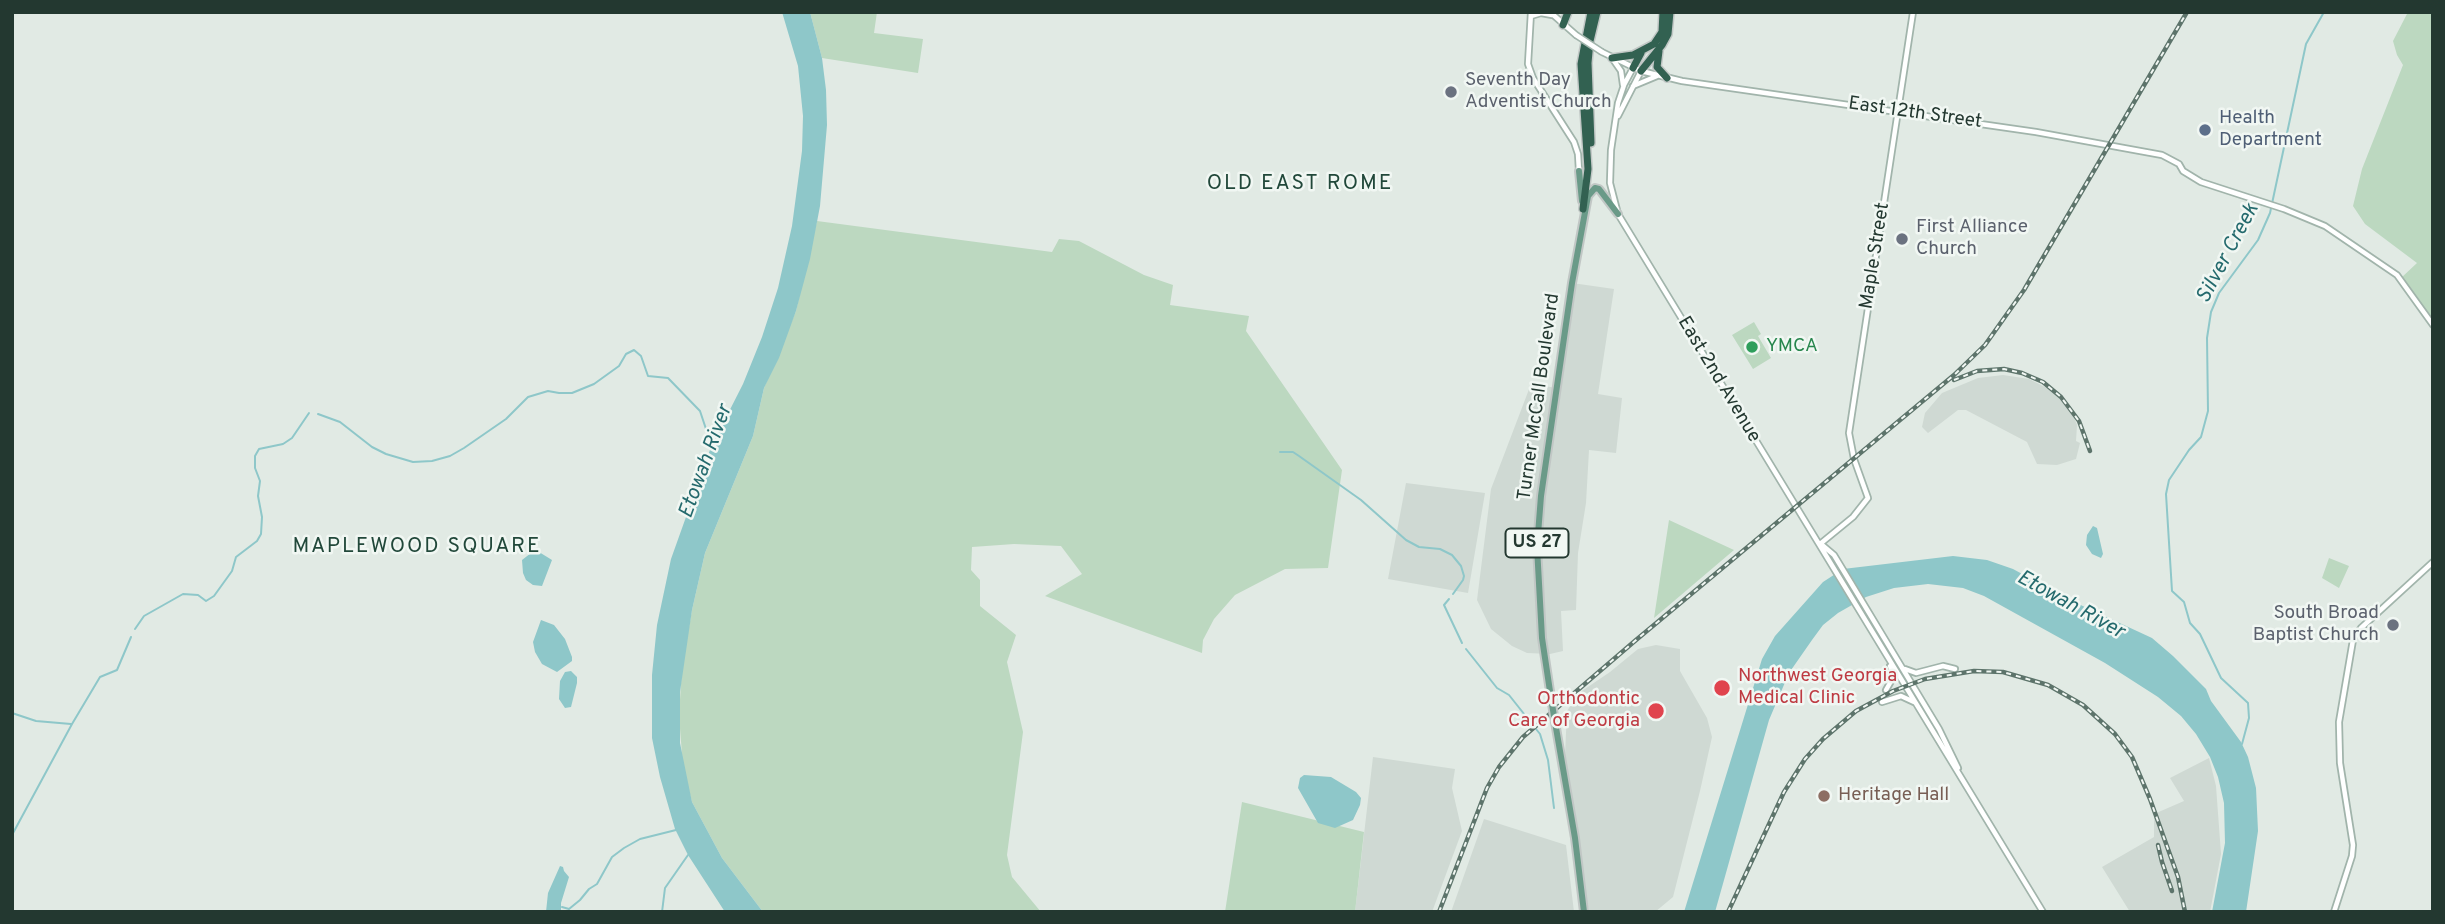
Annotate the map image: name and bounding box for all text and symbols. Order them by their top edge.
place label: Seventh Day Adventist Church [1465,70,1612,114]
marker: Seventh Day Adventist Church [1443,84,1459,100]
street label: East 12th Street [1847,93,1983,135]
place label: Health Department [2219,108,2322,152]
marker: Health Department [2197,122,2213,138]
district label: OLD EAST ROME [1208,172,1392,198]
water label: Silver Creek [2192,200,2266,308]
street label: Maple Street [1856,201,1896,311]
place label: First Alliance Church [1916,217,2028,261]
marker: First Alliance Church [1894,231,1910,247]
street label: Turner McCall Boulevard [1514,292,1566,502]
street label: East 2nd Avenue [1671,313,1765,447]
place label: YMCA [1766,336,1818,358]
marker: YMCA [1744,339,1760,355]
water label: Etowah River [675,402,739,522]
road number: US 27 [1506,528,1568,558]
district label: MAPLEWOOD SQUARE [294,535,540,561]
water label: Etowah River [2012,566,2128,646]
place label: South Broad Baptist Church [2253,603,2379,647]
marker: South Broad Baptist Church [2385,617,2401,633]
place label: Northwest Georgia Medical Clinic [1738,666,1897,710]
marker: Northwest Georgia Medical Clinic [1712,678,1732,698]
place label: Orthodontic Care of Georgia [1508,689,1640,733]
marker: Orthodontic Care of Georgia [1646,701,1666,721]
place label: Heritage Hall [1838,785,1949,807]
marker: Heritage Hall [1816,788,1832,804]

